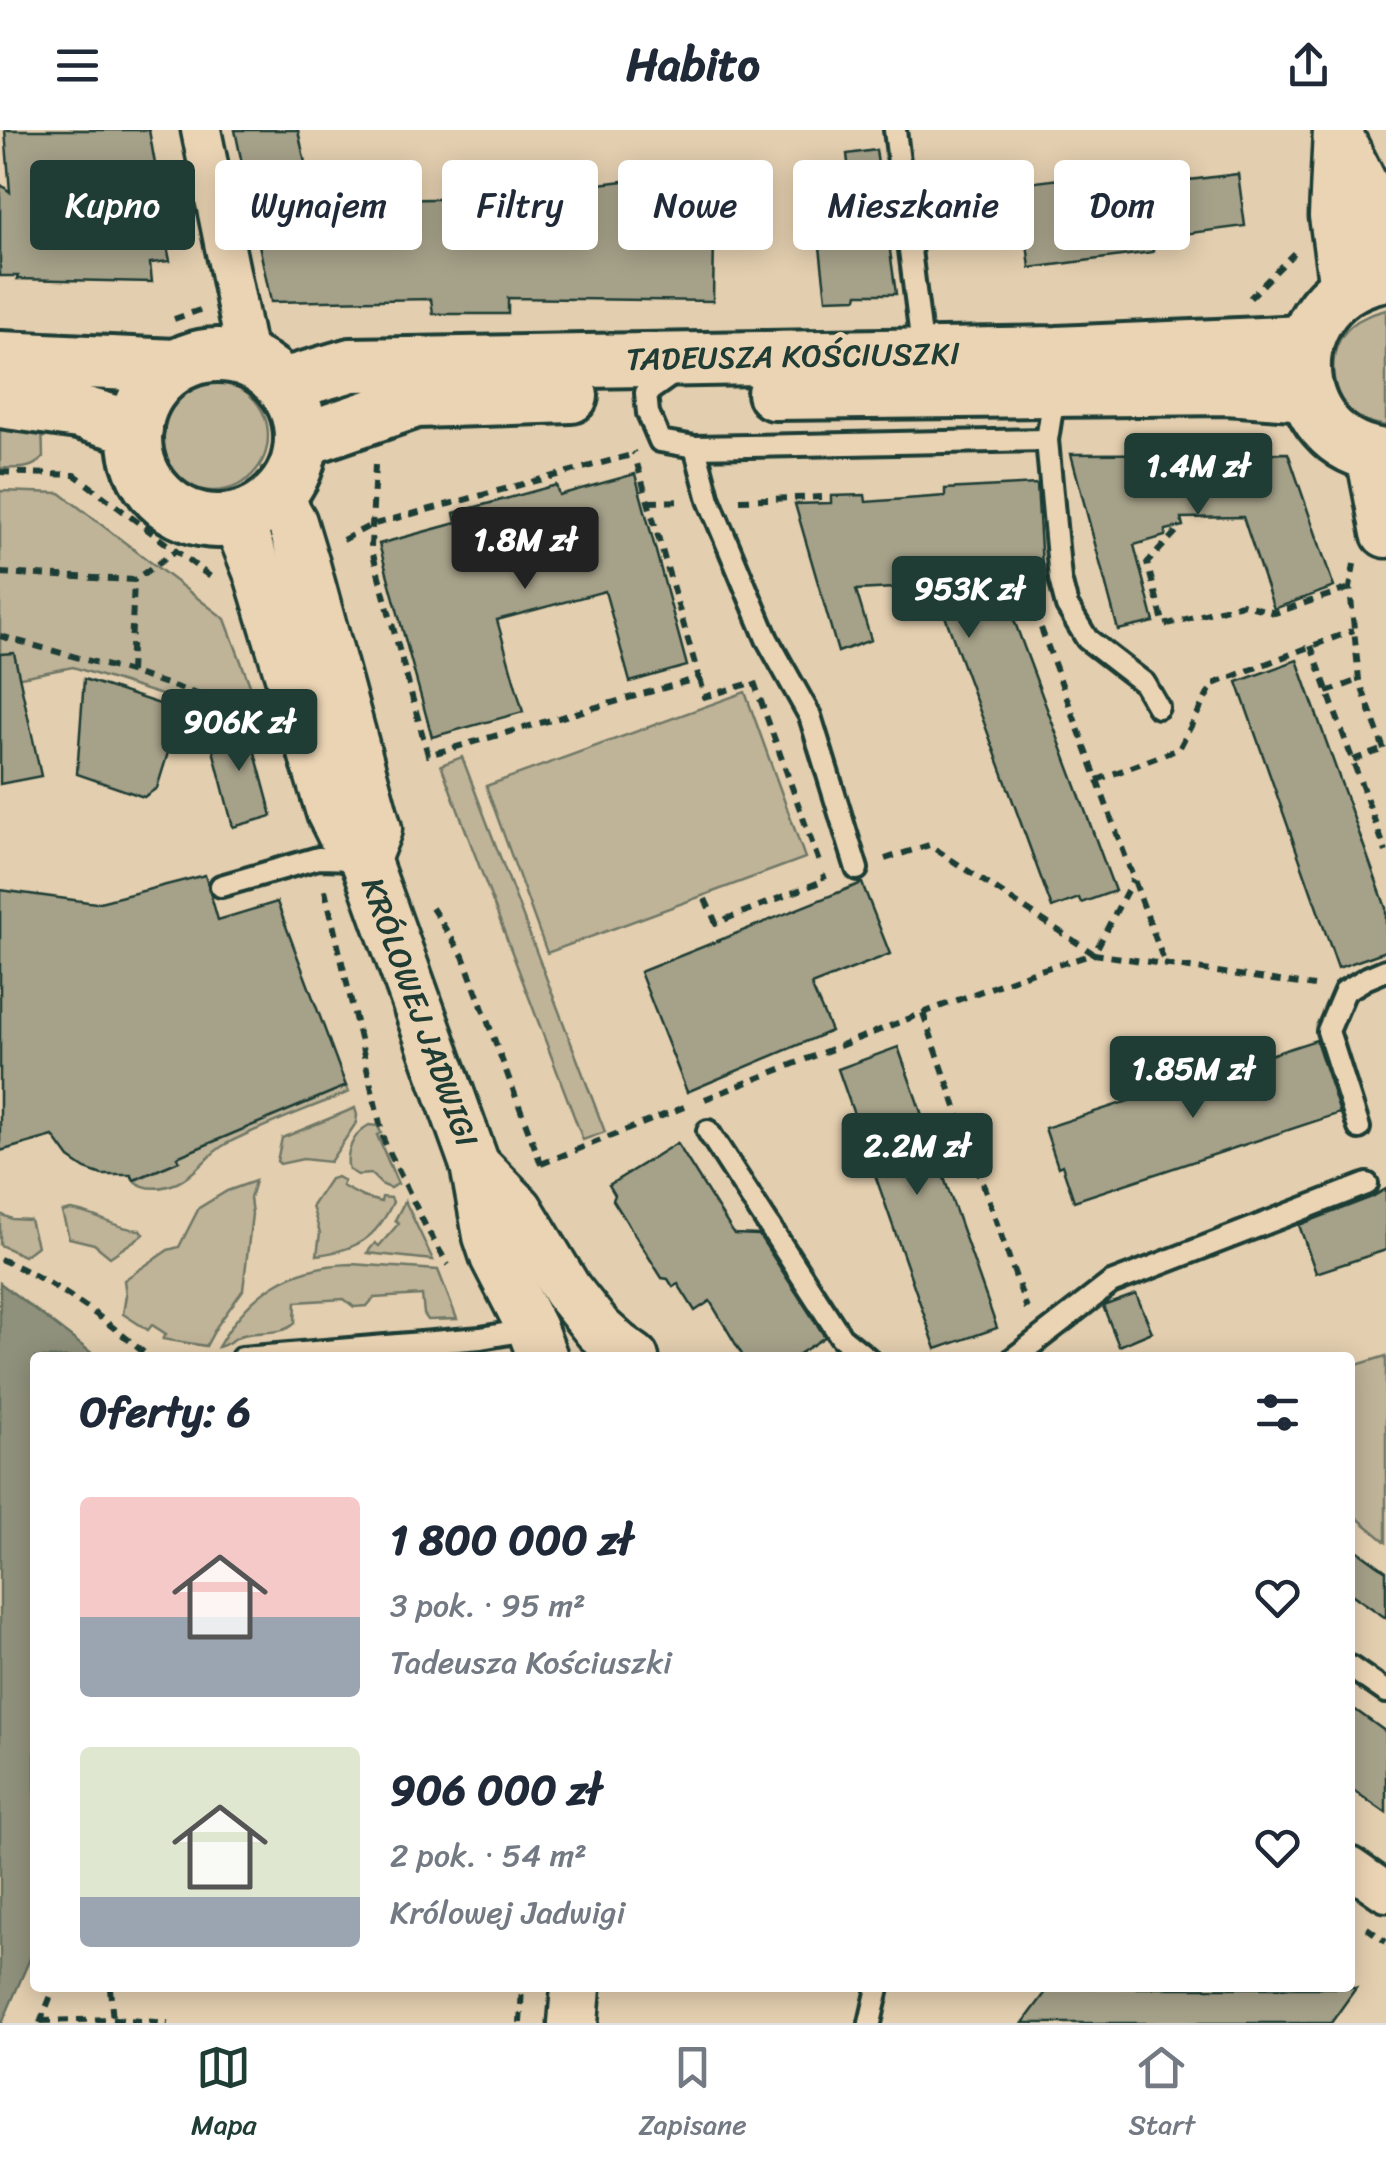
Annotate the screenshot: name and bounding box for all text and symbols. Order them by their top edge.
text: Habito [626,25,760,105]
icon: menu [50,38,105,93]
icon: share [1281,38,1336,93]
chip: Kupno [30,160,195,250]
chip: Wynajem [215,160,422,250]
chip: Filtry [442,160,598,250]
chip: Nowe [618,160,773,250]
chip: Mieszkanie [793,160,1034,250]
chip: Dom [1054,160,1190,250]
street label: TADEUSZA KOŚCIUSZKI [626,325,961,388]
pin: 1.4M zł [1106,433,1290,518]
text: 1.4M zł [1146,437,1250,494]
pin: 1.8M zł [433,507,617,592]
text: 1.8M zł [474,511,576,568]
pin: 953K zł [877,556,1061,641]
text: 953K zł [914,560,1024,617]
pin: 906K zł [147,689,331,774]
text: 906K zł [183,693,295,750]
street label: KRÓLOWEJ JADWIGI [344,869,495,1155]
pin: 1.85M zł [1090,1036,1296,1121]
text: 1.85M zł [1132,1040,1254,1097]
pin: 2.2M zł [825,1113,1009,1198]
text: 2.2M zł [864,1117,970,1174]
text: Oferty: 6 [80,1375,251,1449]
icon: filters [1250,1385,1305,1440]
text: 1 800 000 zł [390,1503,633,1577]
icon: home [160,1537,280,1657]
icon: heart [1250,1570,1305,1625]
text: 3 pok. · 95 m² [390,1577,586,1634]
text: Tadeusza Kościuszki [390,1634,672,1691]
text: 906 000 zł [390,1753,601,1827]
icon: home [160,1787,280,1907]
icon: heart [1250,1820,1305,1875]
text: 2 pok. · 54 m² [390,1827,587,1884]
text: Królowej Jadwigi [390,1884,625,1941]
tab: Mapa [191,2040,257,2149]
tab: Zapisane [638,2040,747,2149]
tab: Start [1128,2040,1195,2149]

